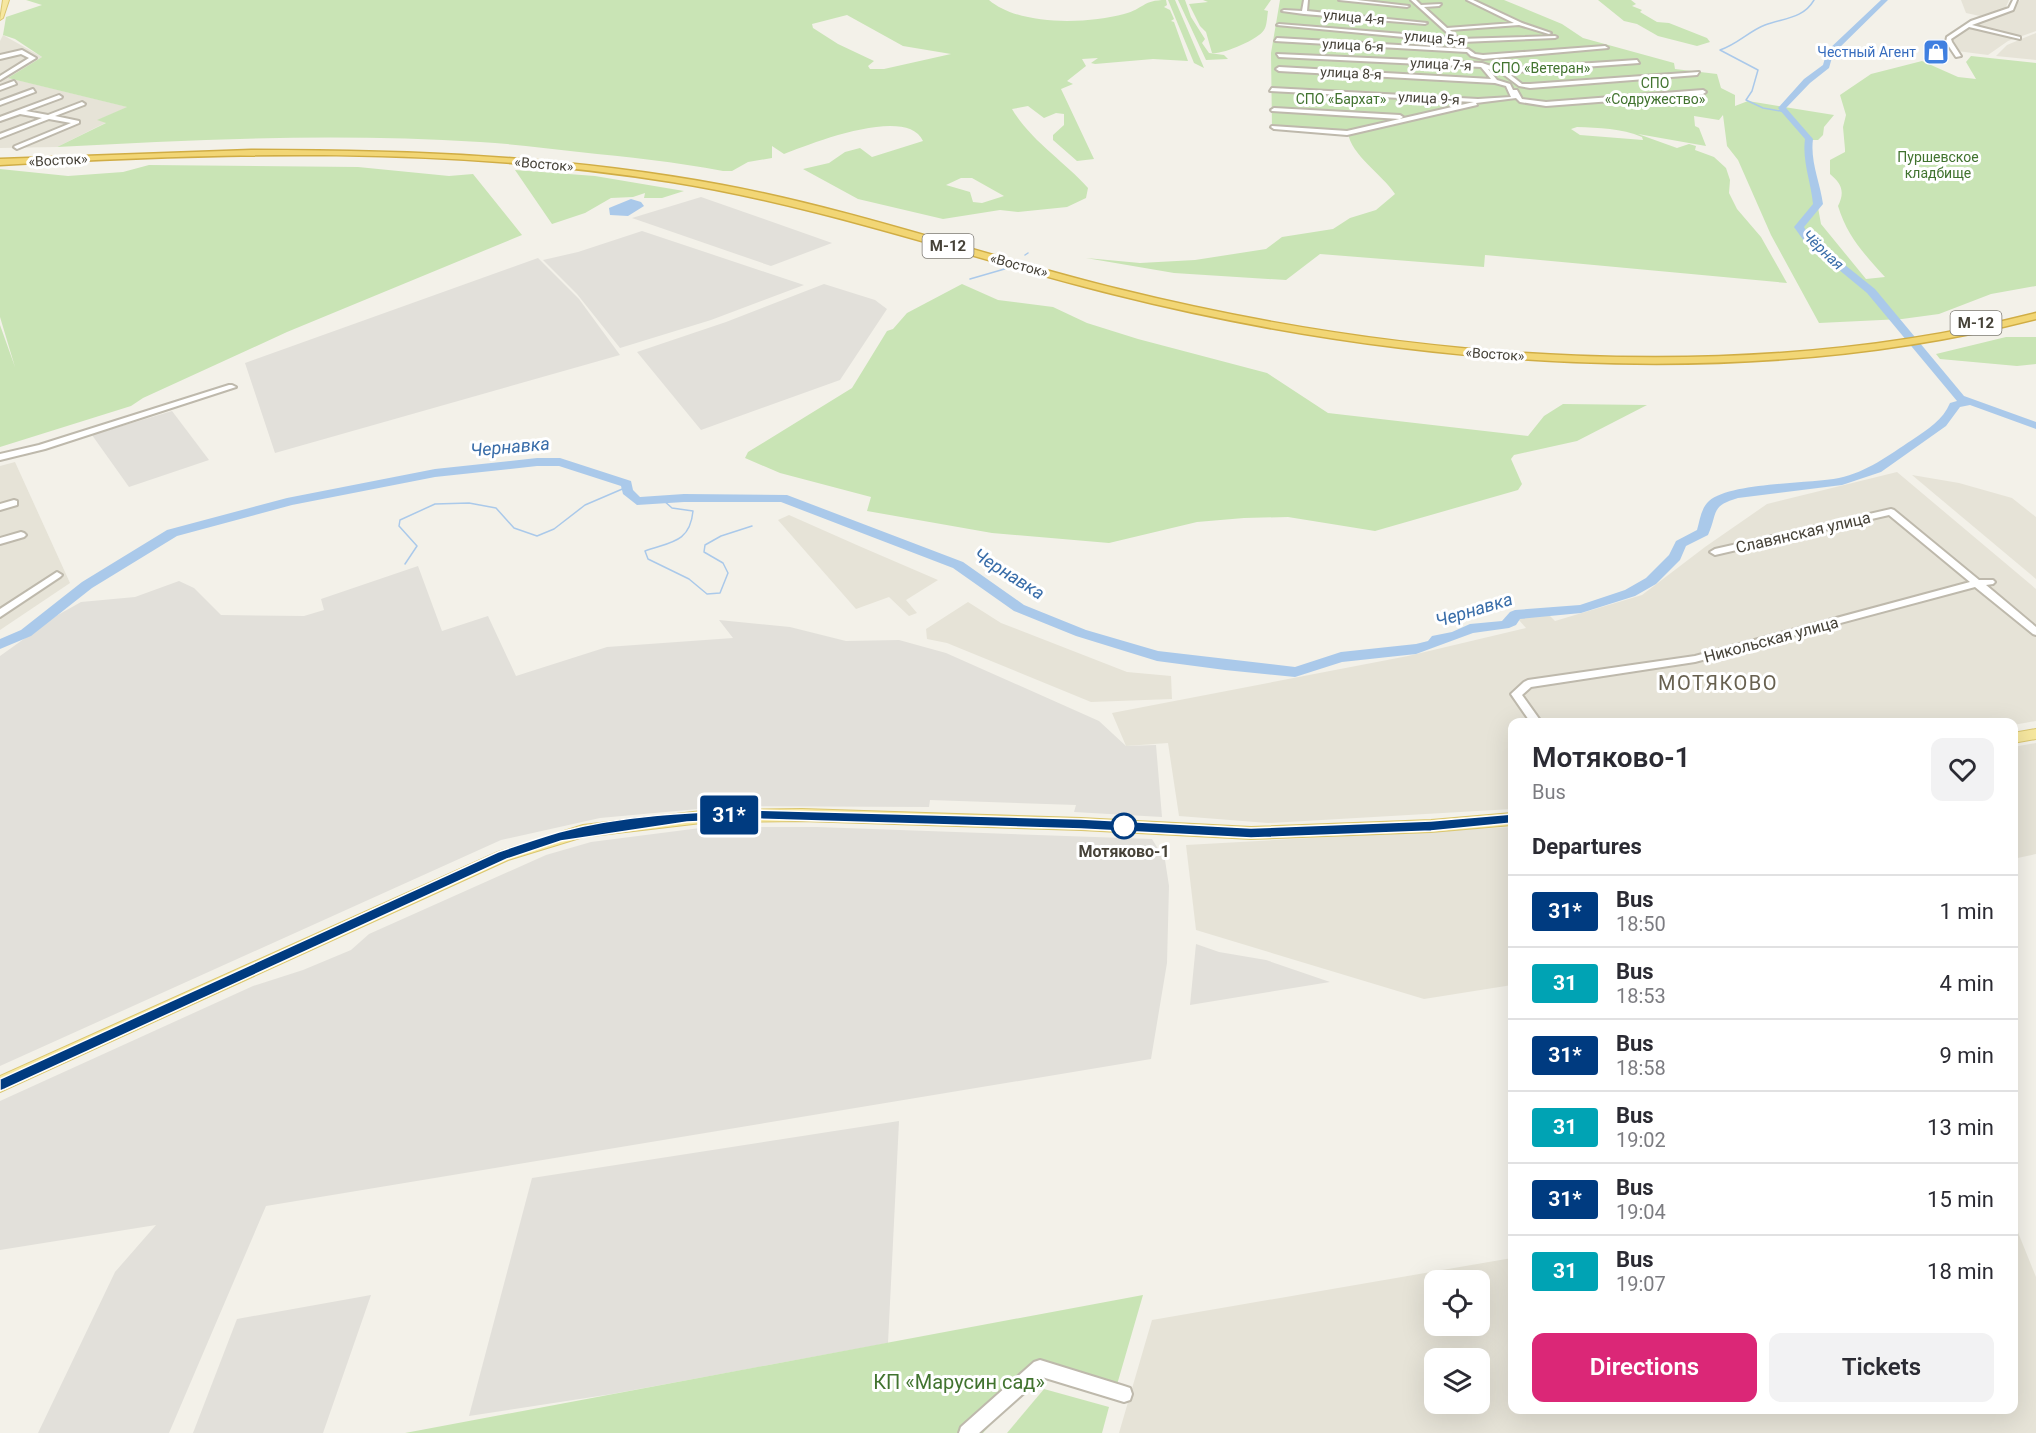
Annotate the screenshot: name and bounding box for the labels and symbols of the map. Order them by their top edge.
street label: улица 4-я [1323,6,1385,28]
street label: улица 5-я [1404,27,1466,49]
street label: улица 6-я [1322,35,1384,55]
shop icon: Честный Агент [1921,37,1951,67]
place label: Честный Агент [1817,44,1916,60]
street label: улица 7-я [1410,54,1472,74]
park label: СПО «Ветеран» [1492,60,1591,76]
street label: улица 8-я [1320,63,1382,83]
park label: СПО «Содружество» [1605,75,1706,107]
street label: улица 9-я [1398,88,1460,108]
park label: СПО «Бархат» [1296,91,1387,107]
park label: Пуршевское кладбище [1897,149,1979,181]
street label: «Восток» [28,150,88,170]
street label: «Восток» [514,153,575,175]
water label: Чёрная [1799,226,1847,274]
road number: М-12 [922,234,974,258]
street label: «Восток» [988,250,1050,280]
road number: М-12 [1950,311,2002,335]
street label: «Восток» [1465,344,1526,364]
water label: Чернавка [469,433,550,460]
street label: Славянская улица [1734,508,1872,557]
water label: Чернавка [970,544,1049,604]
water label: Чернавка [1433,588,1515,631]
street label: Никольская улица [1702,612,1840,667]
district label: МОТЯКОВО [1658,671,1778,695]
line badge: 31* [694,796,764,834]
marker: Мотяково-1 [1111,813,1137,839]
place label: Мотяково-1 [1078,842,1170,861]
park label: КП «Марусин сад» [873,1370,1045,1394]

